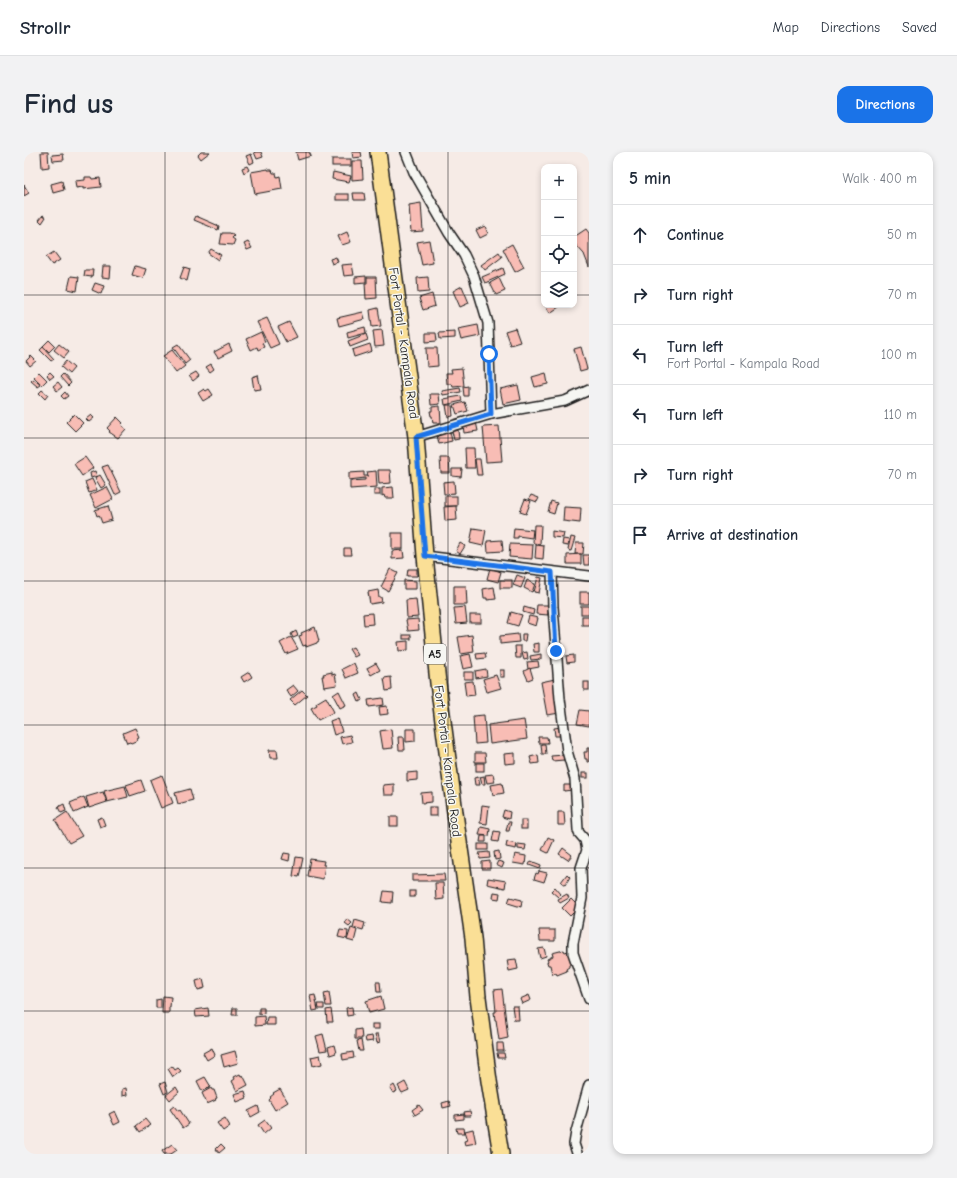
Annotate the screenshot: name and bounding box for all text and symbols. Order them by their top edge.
text: Strollr [20,17,70,39]
text: Map [772,19,799,36]
text: Directions [821,19,880,36]
text: Saved [902,19,937,36]
button: Directions [837,86,933,123]
text: Find us [24,88,113,120]
map controls [541,164,577,308]
button: + [541,164,577,200]
text: 5 min [629,169,671,188]
text: Walk · 400 m [843,171,917,186]
button: − [541,200,577,236]
icon: ahead [629,224,651,246]
text: Continue [667,226,724,244]
text: 50 m [887,227,917,242]
button: locate [541,236,577,272]
street label: Fort Portal - Kampala Road [386,266,422,420]
button: layers [541,272,577,308]
icon: right [629,284,651,306]
text: Turn right [667,286,733,304]
text: 70 m [888,287,917,302]
text: Turn left [667,338,723,356]
icon: left [629,344,651,366]
route start [480,345,498,363]
text: 100 m [881,347,917,362]
text: Fort Portal - Kampala Road [667,356,820,371]
icon: left [629,404,651,426]
text: Turn left [667,406,723,424]
text: 110 m [884,407,917,422]
icon: right [629,464,651,486]
text: Turn right [667,466,733,484]
text: 70 m [888,467,917,482]
icon: arrive [629,524,651,546]
text: Arrive at destination [667,526,798,544]
route end [547,642,565,660]
road number: A5 [424,644,446,664]
street label: Fort Portal - Kampala Road [431,684,465,838]

